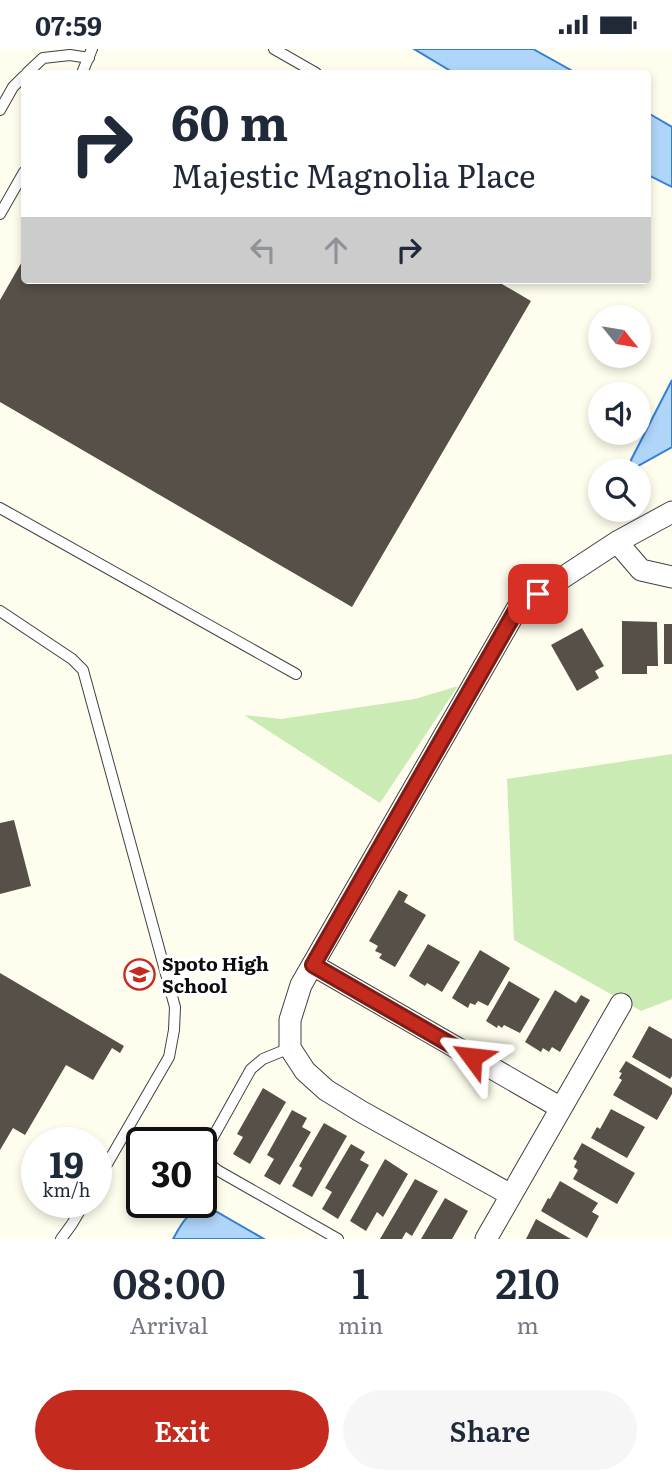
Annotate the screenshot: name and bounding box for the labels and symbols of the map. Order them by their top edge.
north arrow [588,305,651,367]
pin [508,564,568,624]
place label: Spoto High School [162,949,269,999]
school or university icon: Spoto High School [122,958,156,992]
position arrow [435,1020,509,1094]
speed limit sign: 30 [126,1127,217,1218]

